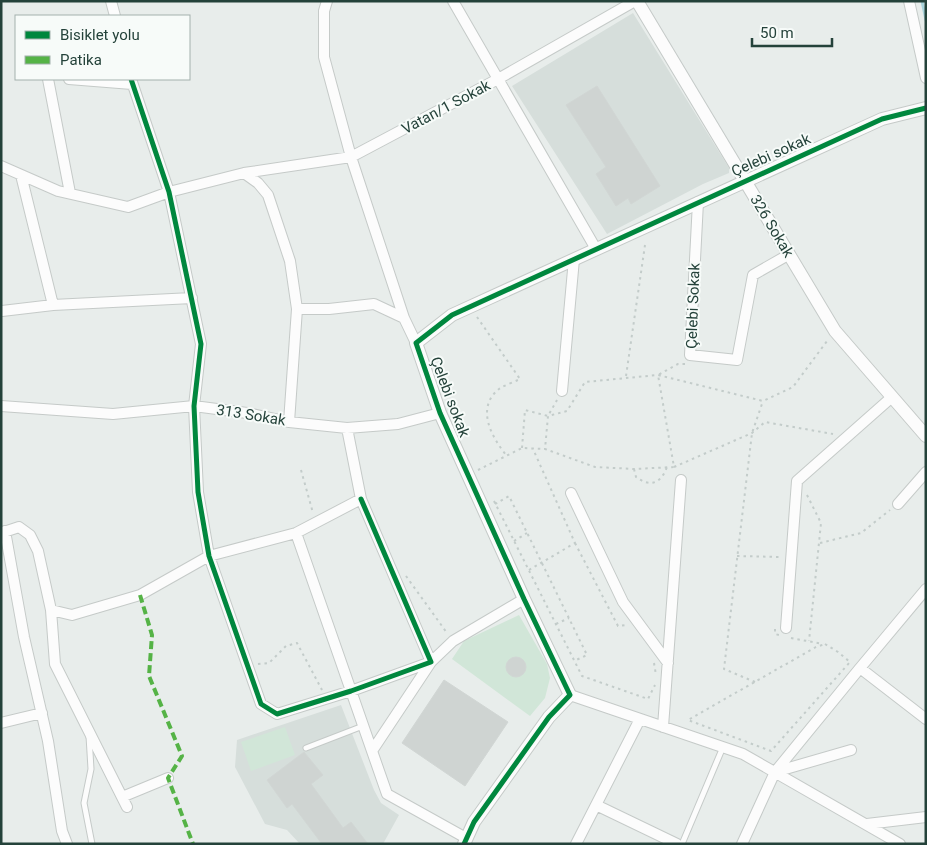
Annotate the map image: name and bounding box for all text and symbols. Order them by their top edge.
legend [15,15,190,80]
scale bar [752,15,832,47]
text: 50 m [760,24,794,42]
text: Bisiklet yolu [60,26,140,44]
text: Patika [60,51,102,69]
street label: Vatan/1 Sokak [399,76,494,138]
street label: Çelebi sokak [729,129,814,180]
street label: 326 Sokak [746,191,798,261]
street label: Çelebi Sokak [683,262,704,349]
street label: Çelebi sokak [426,354,474,440]
street label: 313 Sokak [215,401,287,429]

